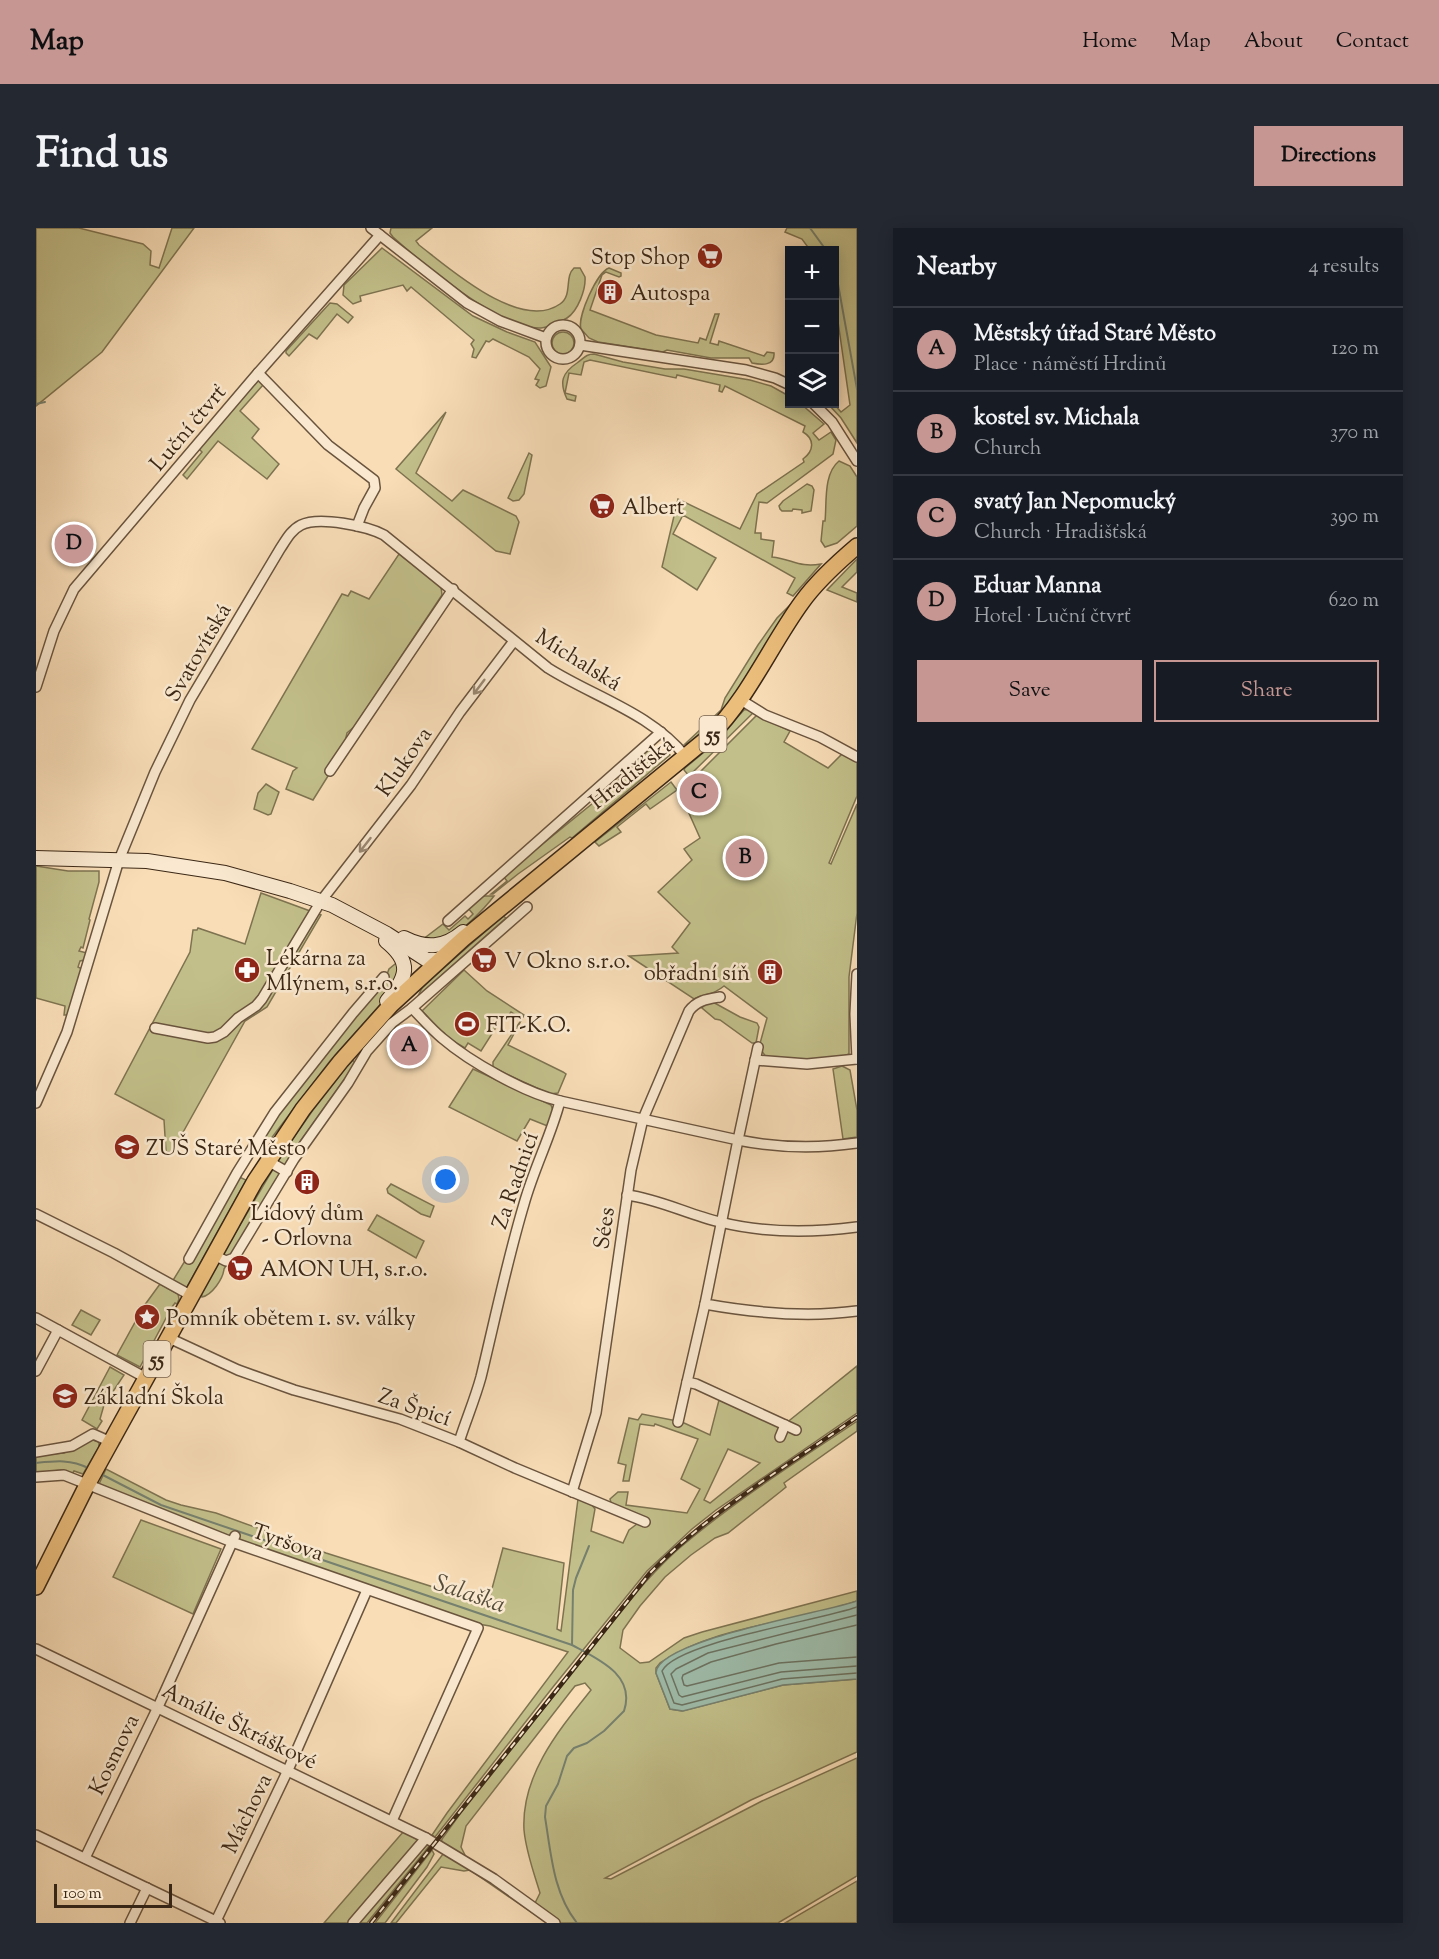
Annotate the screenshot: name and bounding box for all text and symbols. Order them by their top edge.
text: Map [30,22,84,62]
text: Home [1082,27,1137,57]
text: Map [1170,27,1211,57]
text: About [1244,27,1303,57]
text: Contact [1336,27,1409,57]
text: Find us [36,126,168,186]
button: Directions [1254,126,1403,186]
supermarket icon: Stop Shop [695,241,725,271]
place label: Stop Shop [591,243,690,275]
map controls [785,246,839,408]
button: + [785,246,839,300]
text: Nearby [917,249,997,286]
text: 4 results [1308,253,1379,282]
building icon: Autospa [595,277,625,307]
place label: Autospa [630,279,710,311]
button: − [785,300,839,354]
text: Městský úřad Staré Město [974,319,1216,351]
text: A [928,335,945,364]
text: 120 m [1331,335,1379,364]
text: Place · náměstí Hrdinů [974,351,1167,380]
button: layers [785,354,839,408]
street label: Luční čtvrť [143,378,235,479]
text: kostel sv. Michala [974,403,1140,435]
text: B [930,419,943,448]
text: 370 m [1330,419,1379,448]
text: Church [974,435,1041,464]
text: svatý Jan Nepomucký [974,487,1176,519]
supermarket icon: Albert [587,491,617,521]
place label: Albert [622,493,685,525]
text: C [928,503,945,532]
text: 390 m [1330,503,1379,532]
text: Church · Hradišťská [974,519,1147,548]
pin: D [54,522,93,566]
text: Eduar Manna [974,571,1101,603]
text: D [929,587,944,616]
text: 620 m [1329,587,1379,616]
street label: Svatovítská [158,598,241,709]
text: Hotel · Luční čtvrť [974,603,1131,632]
street label: Michalská [528,622,627,701]
button: Save [917,660,1142,722]
button: Share [1154,660,1379,722]
one-way arrow [472,679,485,695]
road number: 55 [700,716,726,752]
street label: Klukova [370,721,441,804]
street label: Hradišťská [584,730,682,819]
pin: C [680,770,718,816]
pin: B [726,836,764,880]
one-way arrow [359,837,371,853]
place label: Lékárna za Mlýnem, s.r.o. [266,944,398,1001]
supermarket icon: V Okno s.r.o. [469,945,499,975]
place label: V Okno s.r.o. [504,947,630,979]
pharmacy icon: Lékárna za Mlýnem, s.r.o. [232,955,262,985]
building icon: obřadní síň [755,957,785,987]
place label: obřadní síň [644,959,750,991]
sports icon: FIT-K.O. [452,1009,482,1039]
place label: FIT-K.O. [486,1011,571,1043]
pin: A [390,1024,428,1068]
street label: Za Radnicí [485,1128,548,1234]
school or university icon: ZUŠ Staré Město [112,1132,142,1162]
place label: ZUŠ Staré Město [146,1133,306,1166]
your location [431,1165,460,1194]
building icon: Lidový dům - Orlovna [292,1167,322,1197]
place label: Lidový dům - Orlovna [250,1199,364,1256]
street label: Sées [587,1205,625,1252]
supermarket icon: AMON UH, s.r.o. [225,1253,255,1283]
place label: AMON UH, s.r.o. [260,1255,428,1287]
place icon: Pomník obětem 1. sv. války [132,1302,162,1332]
place label: Pomník obětem 1. sv. války [166,1304,416,1336]
road number: 55 [144,1341,170,1377]
school or university icon: Základní Škola [50,1381,80,1411]
street label: Za Špicí [373,1381,455,1436]
place label: Základní Škola [84,1382,224,1415]
street label: Tyršova [247,1517,327,1571]
water label: Salaška [429,1567,510,1623]
street label: Amálie Škráškové [156,1675,322,1779]
street label: Kosmova [82,1709,149,1801]
street label: Máchova [216,1769,282,1860]
scale bar [54,1881,172,1908]
text: 100 m [63,1883,102,1906]

